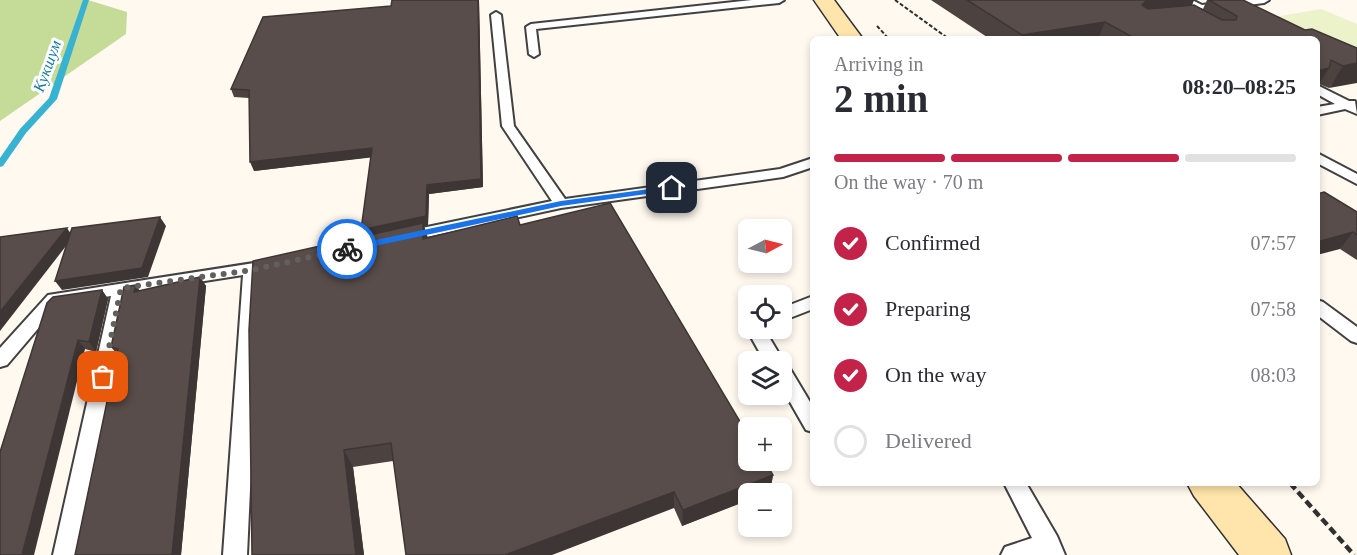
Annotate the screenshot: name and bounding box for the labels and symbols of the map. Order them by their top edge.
water label: Кукшум [30,38,65,95]
pin [646,162,697,213]
courier [317,219,377,279]
north arrow [738,219,792,273]
pin [77,351,128,402]

